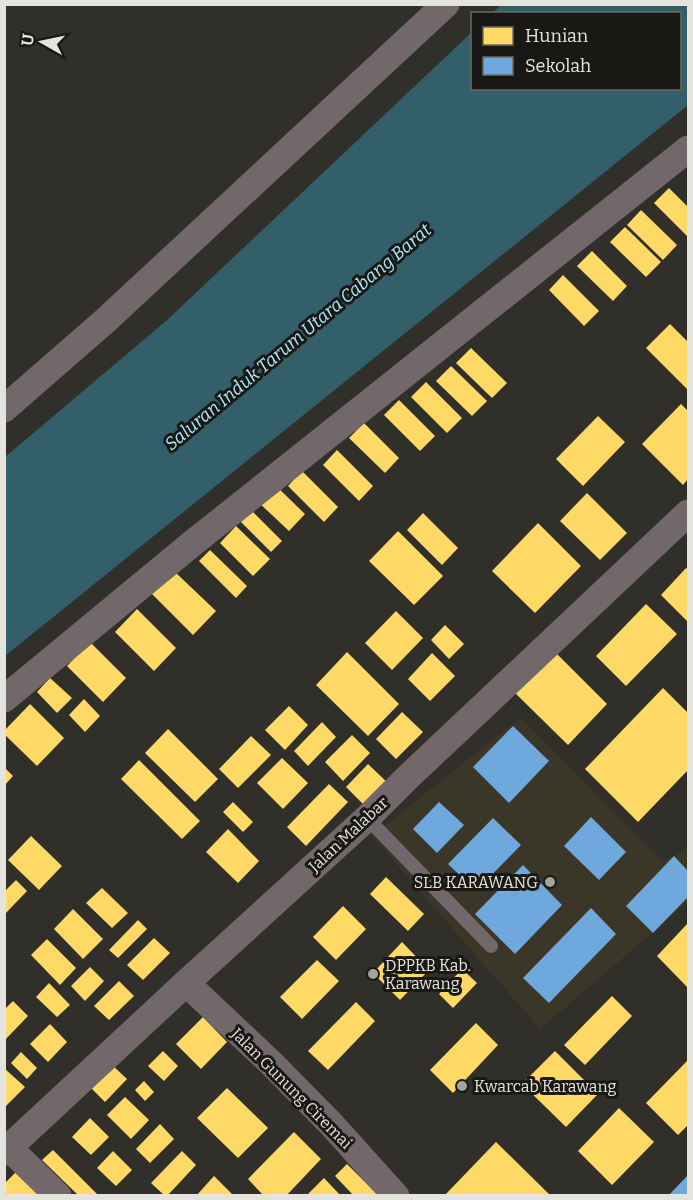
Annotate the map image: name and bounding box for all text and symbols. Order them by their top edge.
north arrow [12,12,72,72]
legend [471,12,681,90]
text: Hunian [525,25,589,47]
text: U [17,32,38,47]
text: Sekolah [525,55,591,77]
water label: Saluran Induk Tarum Utara Cabang Barat [160,219,436,455]
street label: Jalan Malabar [304,793,392,876]
place label: SLB KARAWANG [414,873,538,892]
marker: SLB KARAWANG [543,875,557,889]
place label: DPPKB Kab. Karawang [385,956,471,993]
marker: DPPKB Kab. Karawang [366,967,380,981]
street label: Jalan Gunung Ciremai [227,1023,356,1153]
place label: Kwarcab Karawang [474,1077,617,1096]
marker: Kwarcab Karawang [455,1079,469,1093]

